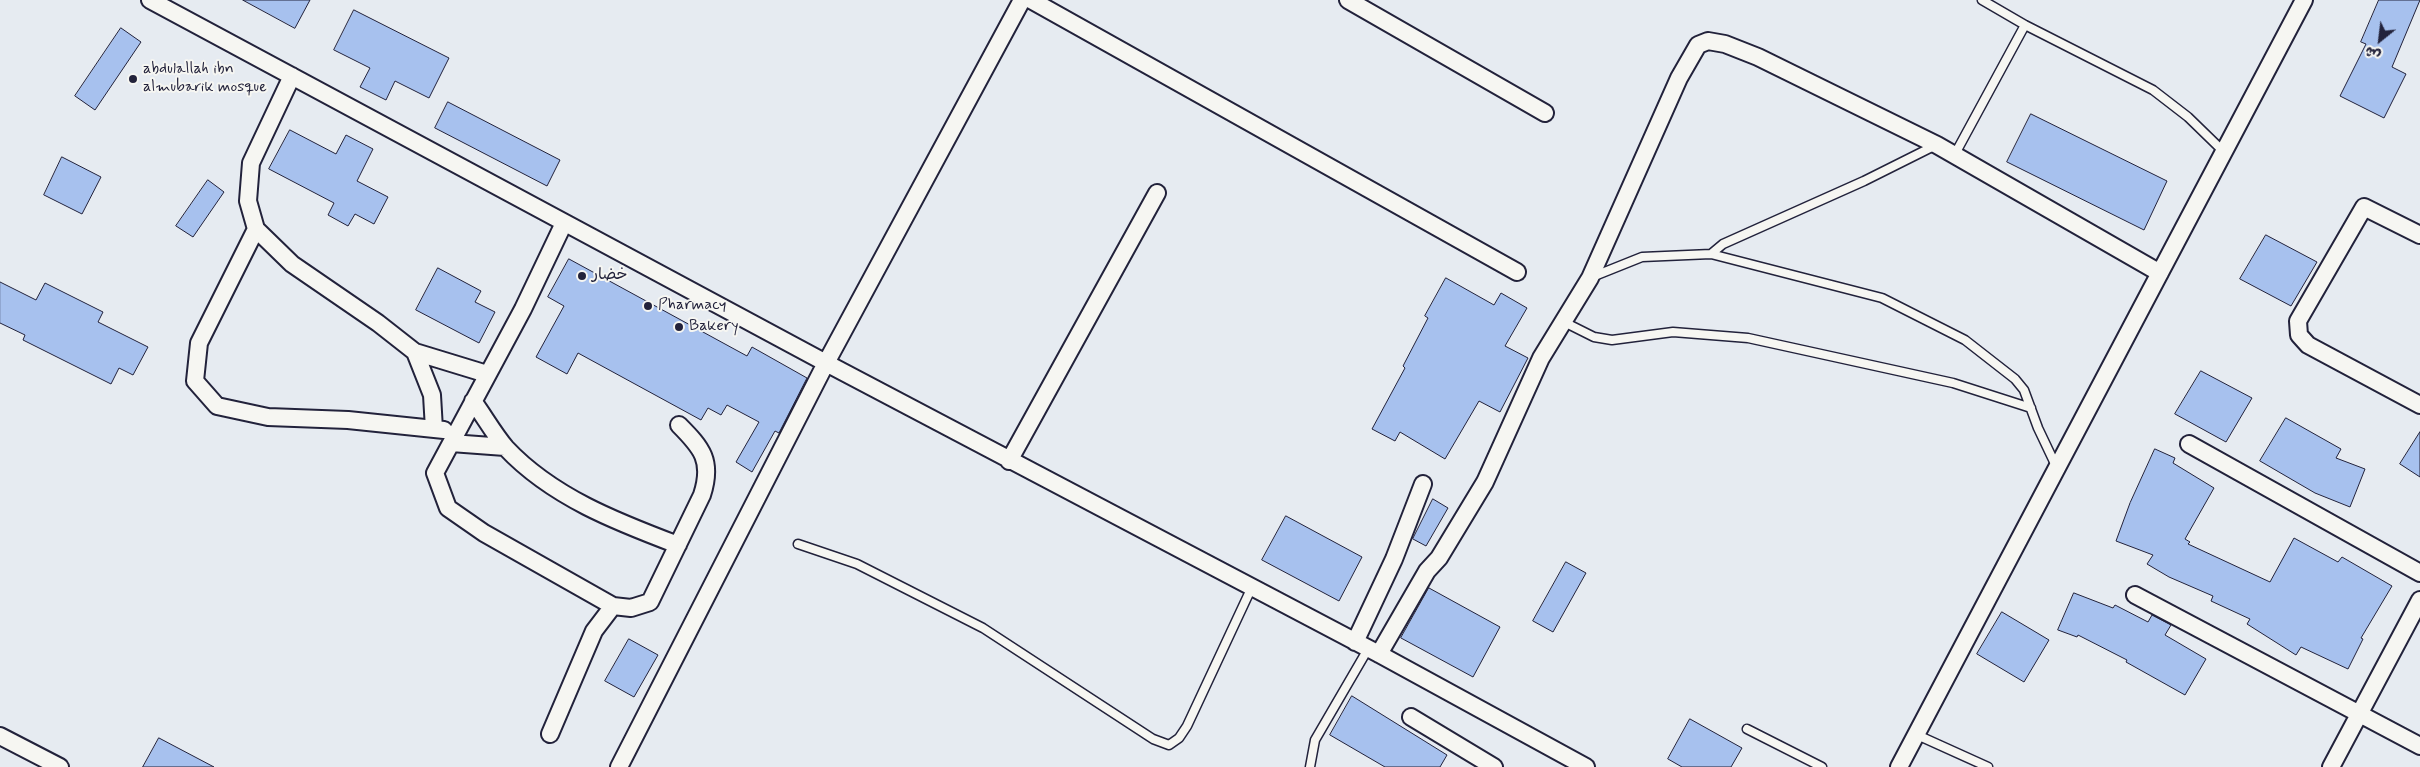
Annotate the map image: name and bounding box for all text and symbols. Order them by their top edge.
north arrow [2355,15,2405,65]
text: ش [2362,42,2384,65]
place label: abdulallah ibn almubarik mosque [143,60,267,98]
marker: abdulallah ibn almubarik mosque [127,73,139,85]
place label: خضار [592,266,628,286]
marker: خضار [576,270,588,282]
place label: Pharmacy [658,296,726,316]
marker: Pharmacy [642,300,654,312]
place label: Bakery [689,317,739,337]
marker: Bakery [673,321,685,333]

